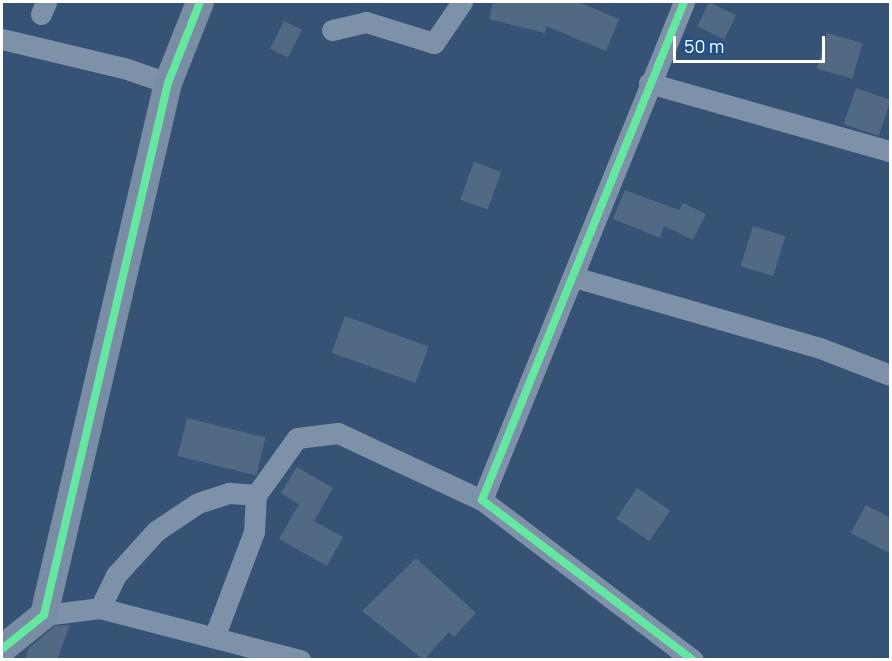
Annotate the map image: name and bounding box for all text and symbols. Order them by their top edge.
scale bar [676,24,828,62]
text: 50 m [684,34,724,58]

